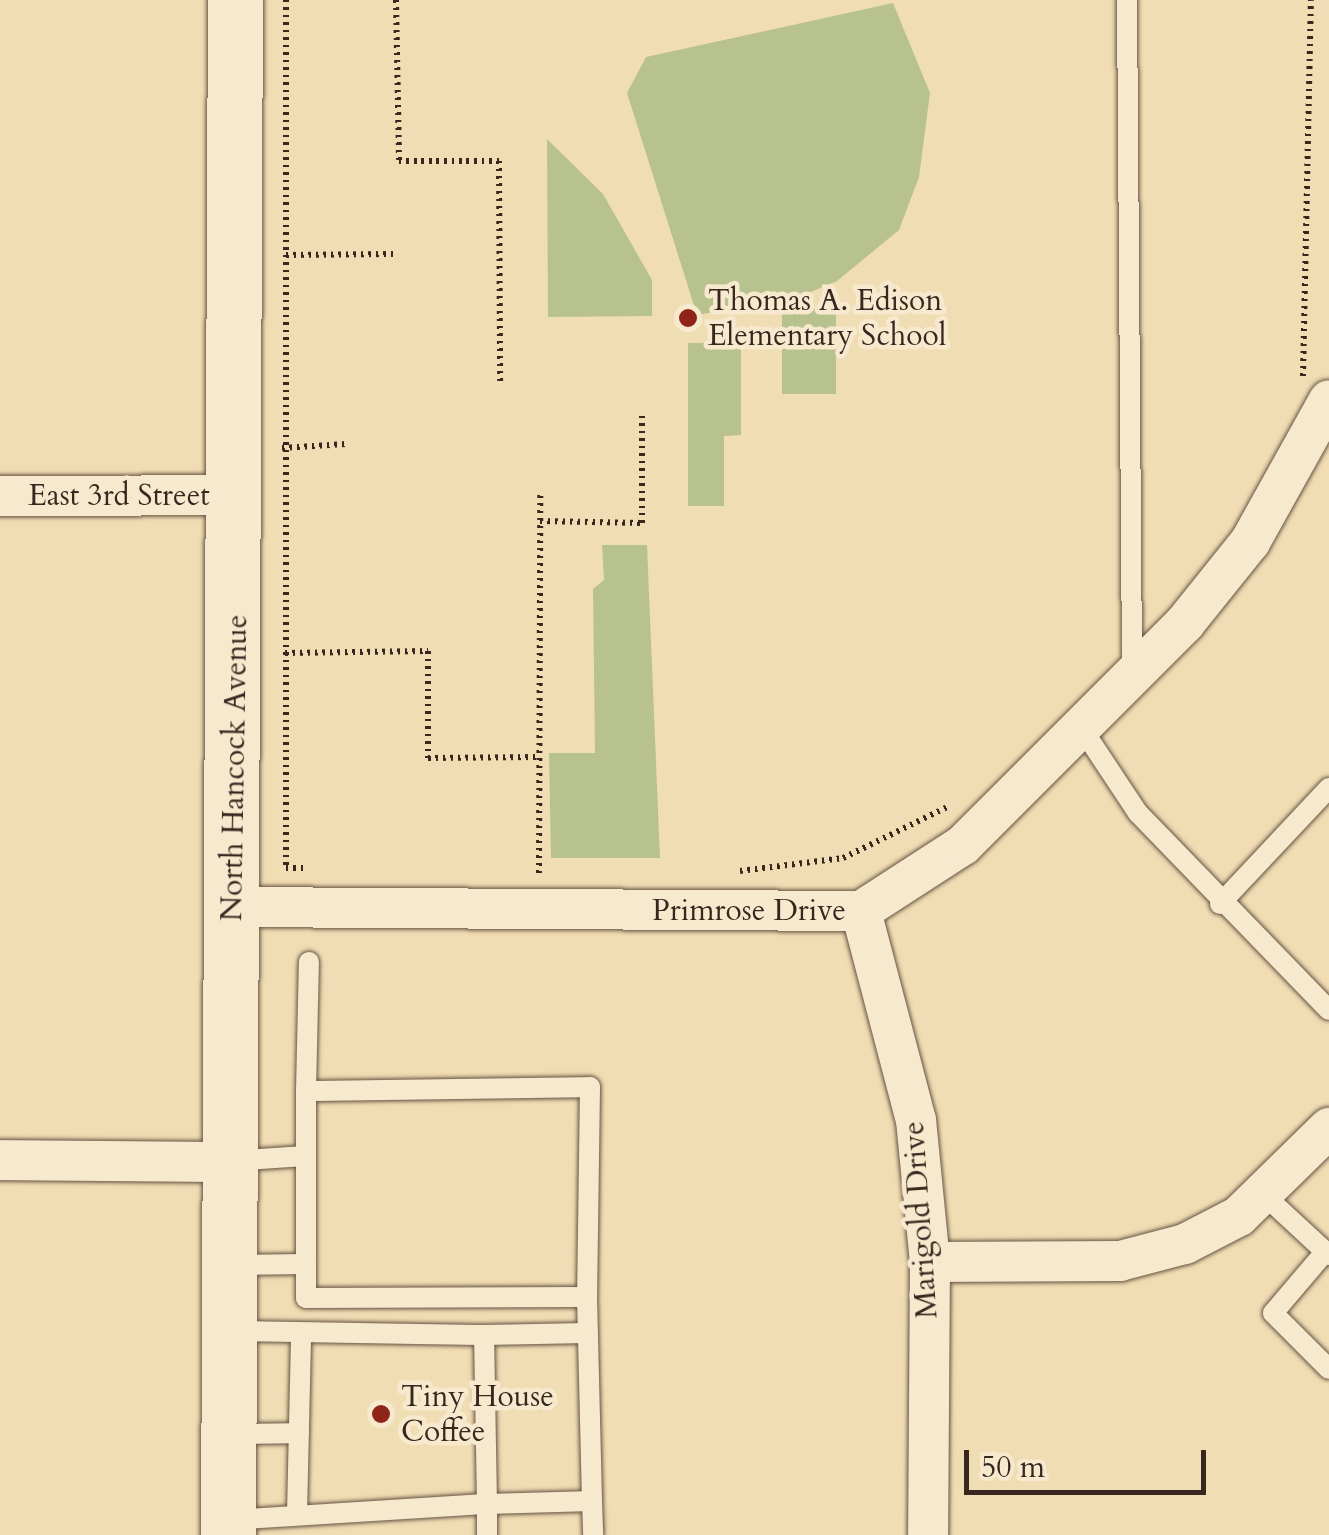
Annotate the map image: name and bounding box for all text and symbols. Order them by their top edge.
place label: Thomas A. Edison Elementary School [708,283,946,354]
marker: Thomas A. Edison Elementary School [677,307,699,329]
street label: East 3rd Street [28,478,210,514]
street label: North Hancock Avenue [214,614,256,922]
street label: Primrose Drive [652,893,846,929]
street label: Marigold Drive [896,1120,946,1320]
place label: Tiny House Coffee [401,1379,554,1450]
marker: Tiny House Coffee [370,1403,392,1425]
scale bar [969,1430,1212,1492]
text: 50 m [981,1447,1045,1488]

